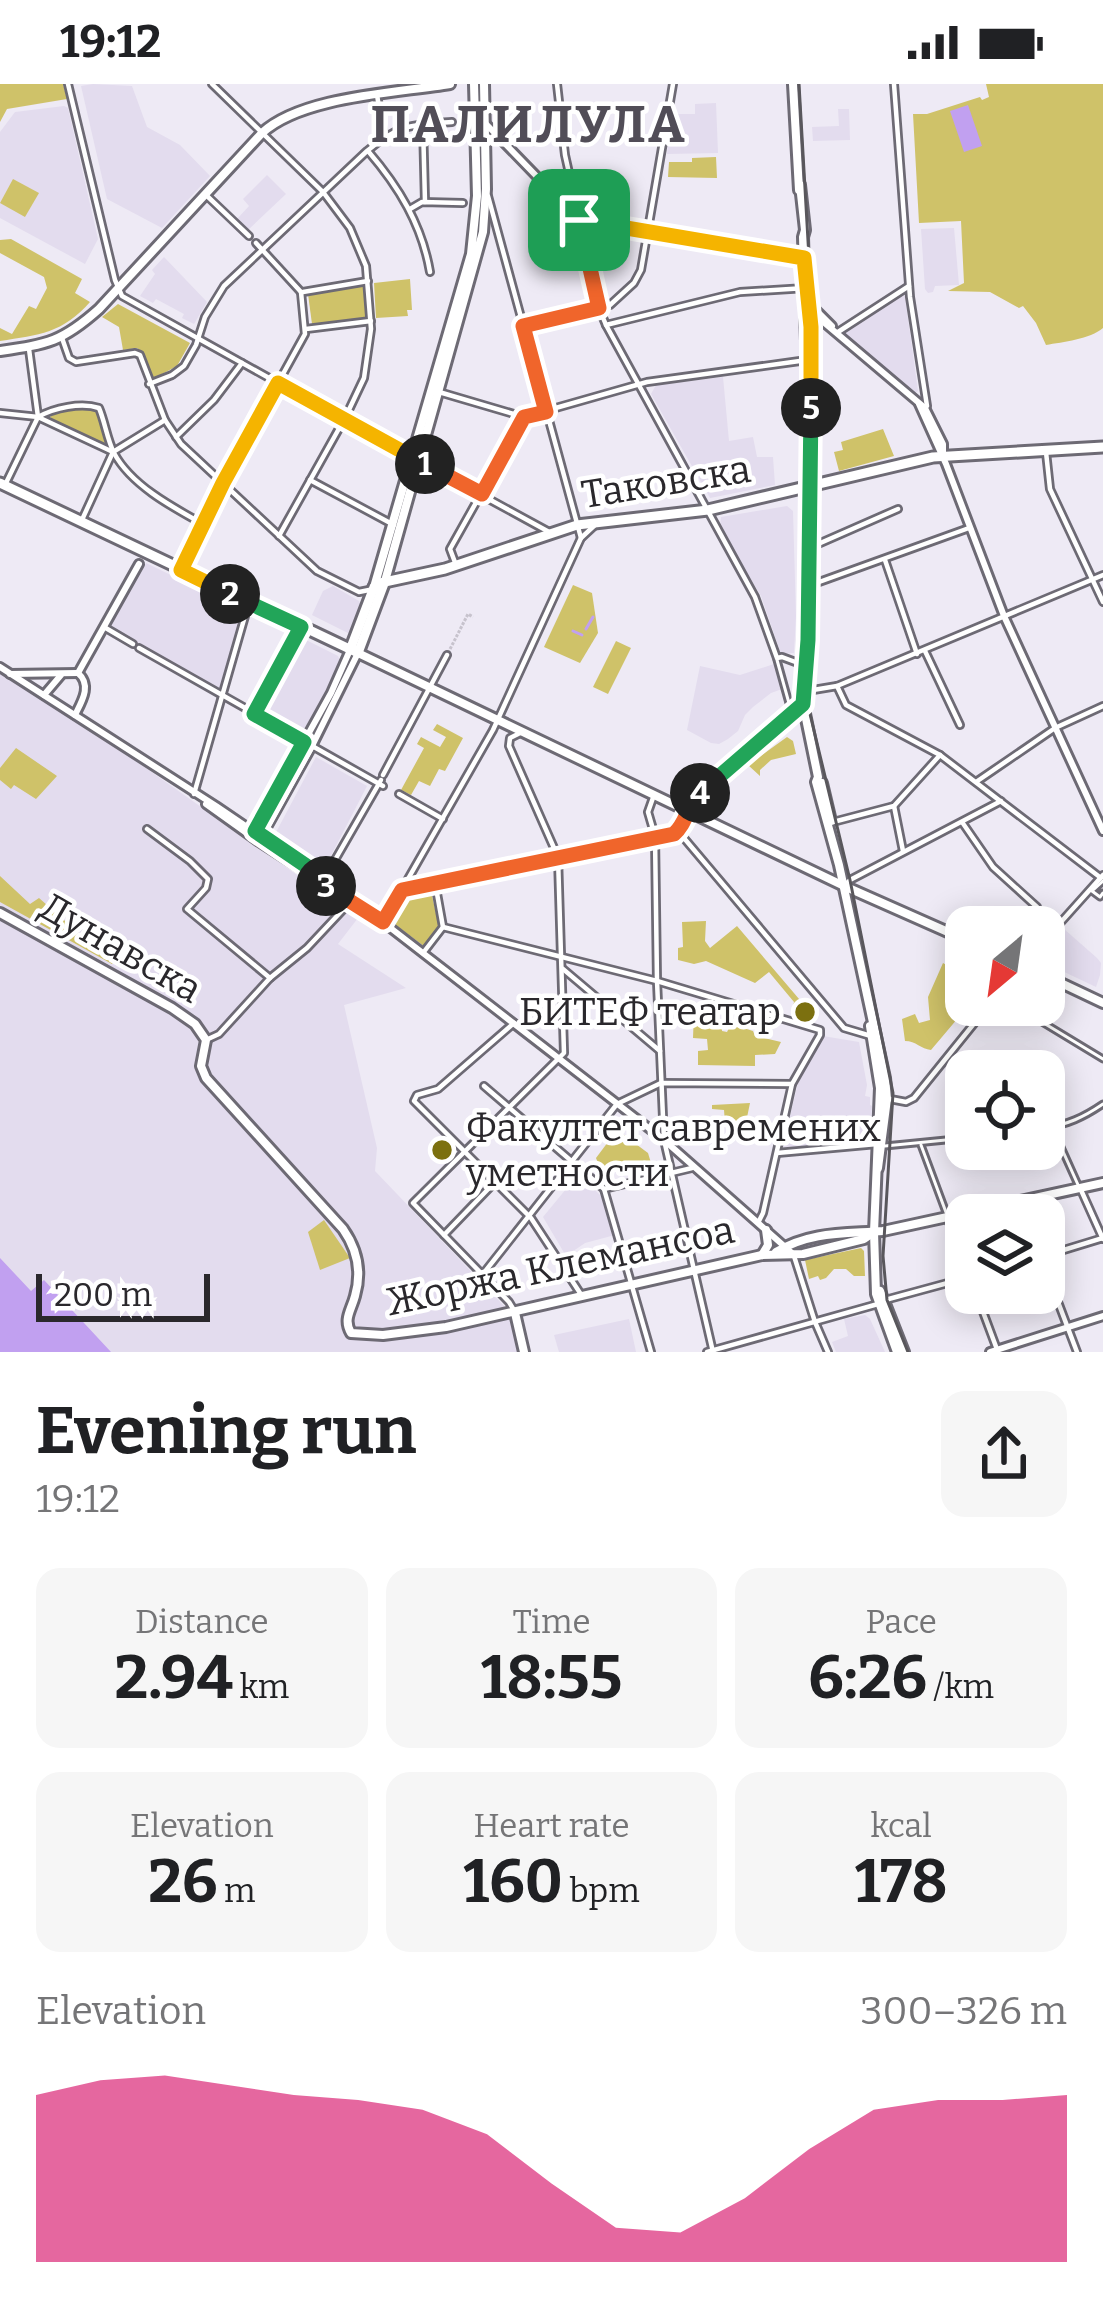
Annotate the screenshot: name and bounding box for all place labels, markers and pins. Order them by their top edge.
pin [528,169,630,271]
pin: 5 [781,378,841,438]
pin: 1 [395,434,455,494]
pin: 2 [200,564,260,624]
pin: 4 [670,763,730,823]
pin: 3 [296,856,356,916]
place label: БИТЕФ театар [519,989,781,1035]
marker: БИТЕФ театар [792,999,818,1025]
place label: Факултет савремених уметности [465,1105,881,1196]
marker: Факултет савремених уметности [429,1137,455,1163]

